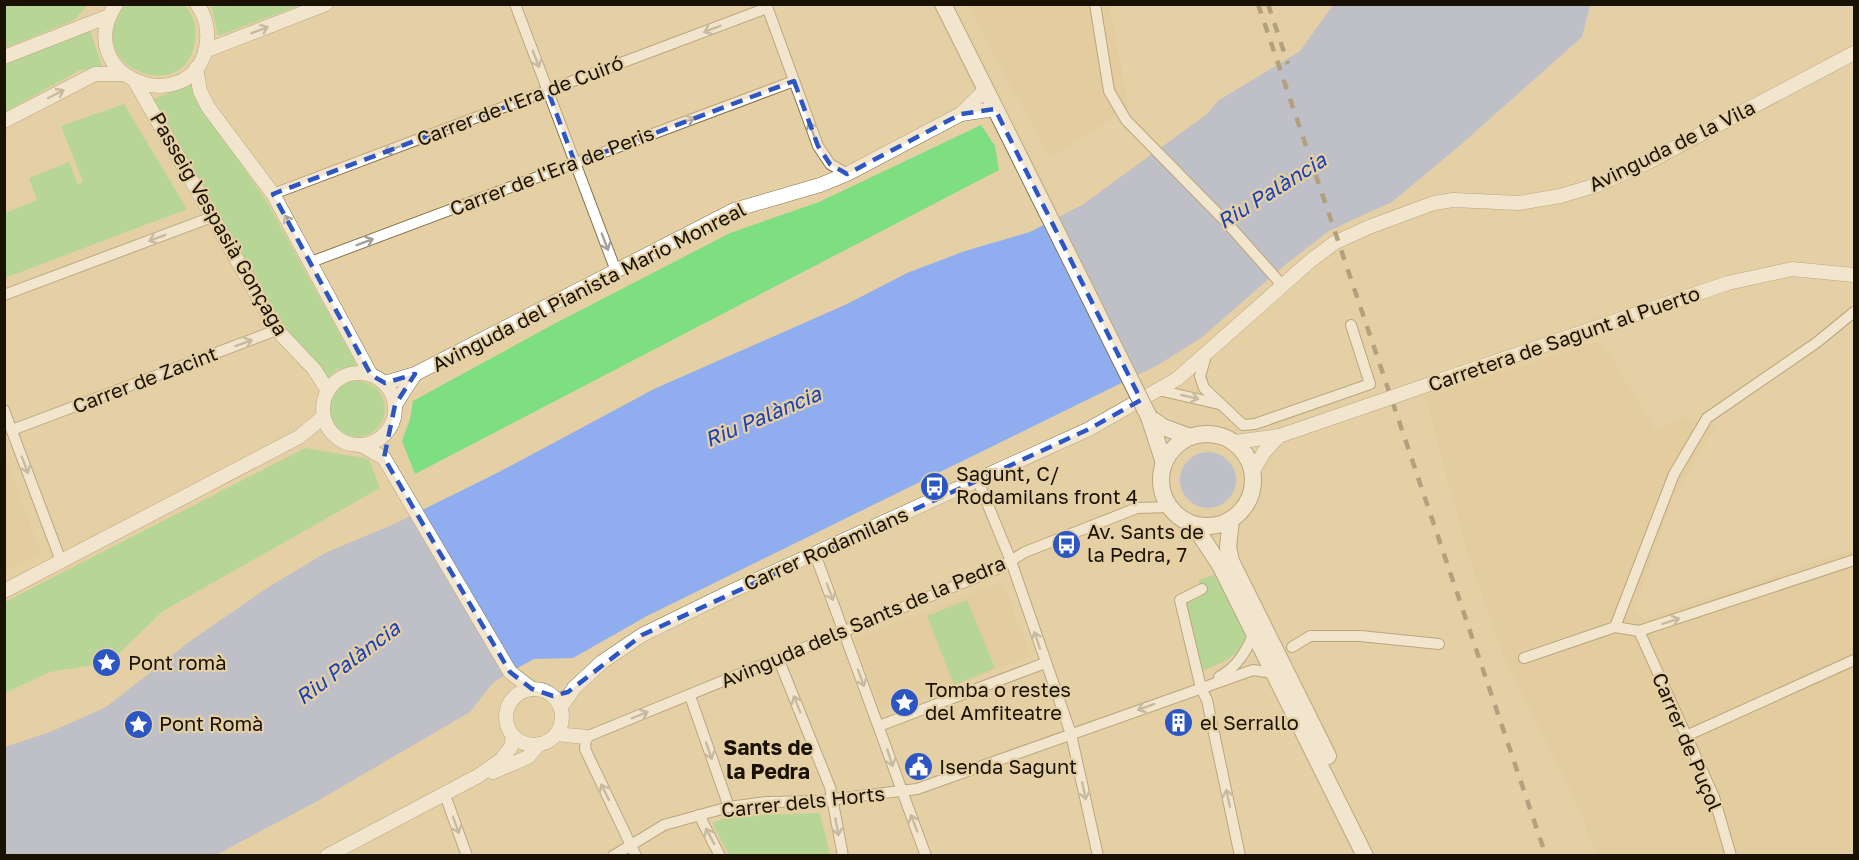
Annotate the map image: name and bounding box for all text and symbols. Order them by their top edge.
one-way arrow [250,23,268,34]
one-way arrow [703,24,722,35]
one-way arrow [531,49,542,68]
street label: Carrer de l'Era de Cuiró [413,50,626,151]
one-way arrow [47,88,65,99]
street label: Avinguda de la Vila [1584,94,1759,196]
street label: Passeig Vespasià Gonçaga [146,107,294,340]
one-way arrow [676,115,694,126]
street label: Carrer de l'Era de Peris [446,120,657,220]
one-way arrow [806,121,817,140]
one-way arrow [383,145,402,156]
water label: Riu Palància [1212,146,1332,234]
street label: Avinguda del Pianista Mario Monreal [428,196,749,376]
one-way arrow [283,215,295,232]
one-way arrow [600,232,611,251]
one-way arrow [148,233,167,244]
one-way arrow [356,235,374,246]
street label: Carretera de Sagunt al Puerto [1425,280,1703,396]
one-way arrow [234,336,252,347]
street label: Carrer de Zacint [69,340,220,418]
water label: Riu Palància [701,380,826,452]
one-way arrow [1180,392,1199,404]
one-way arrow [20,455,31,474]
place label: Sagunt, C/ Rodamilans front 4 [956,461,1138,508]
bus stop icon: Sagunt, C/ Rodamilans front 4 [919,470,951,502]
street label: Carrer Rodamilans [740,501,911,595]
place label: Av. Sants de la Pedra, 7 [1087,519,1204,566]
bus stop icon: Av. Sants de la Pedra, 7 [1050,528,1082,560]
street label: Avinguda dels Sants de la Pedra [717,550,1009,692]
one-way arrow [825,582,836,600]
water label: Riu Palància [290,614,406,710]
one-way arrow [1661,614,1680,625]
one-way arrow [1031,631,1042,649]
place icon: Pont romà [91,647,123,679]
place label: Pont romà [128,650,227,674]
one-way arrow [857,668,868,687]
street label: Carrer de Puçol [1648,669,1728,814]
place label: Tomba o restes del Amfiteatre [925,677,1071,724]
place icon: Tomba o restes del Amfiteatre [888,686,920,718]
one-way arrow [791,696,802,714]
one-way arrow [1137,702,1155,713]
building icon: el Serrallo [1163,707,1195,739]
place icon: Pont Romà [122,708,154,740]
one-way arrow [631,709,649,720]
place label: el Serrallo [1200,710,1299,734]
place label: Pont Romà [159,711,263,735]
district label: Sants de la Pedra [723,734,813,784]
one-way arrow [704,741,715,760]
one-way arrow [885,748,896,767]
public building icon: Isenda Sagunt [902,751,934,783]
place label: Isenda Sagunt [939,754,1077,778]
street label: Carrer dels Horts [720,780,886,822]
one-way arrow [1079,781,1090,801]
one-way arrow [599,783,611,801]
one-way arrow [1222,789,1233,809]
one-way arrow [907,814,918,833]
one-way arrow [451,815,462,834]
one-way arrow [832,817,843,836]
one-way arrow [703,827,715,845]

